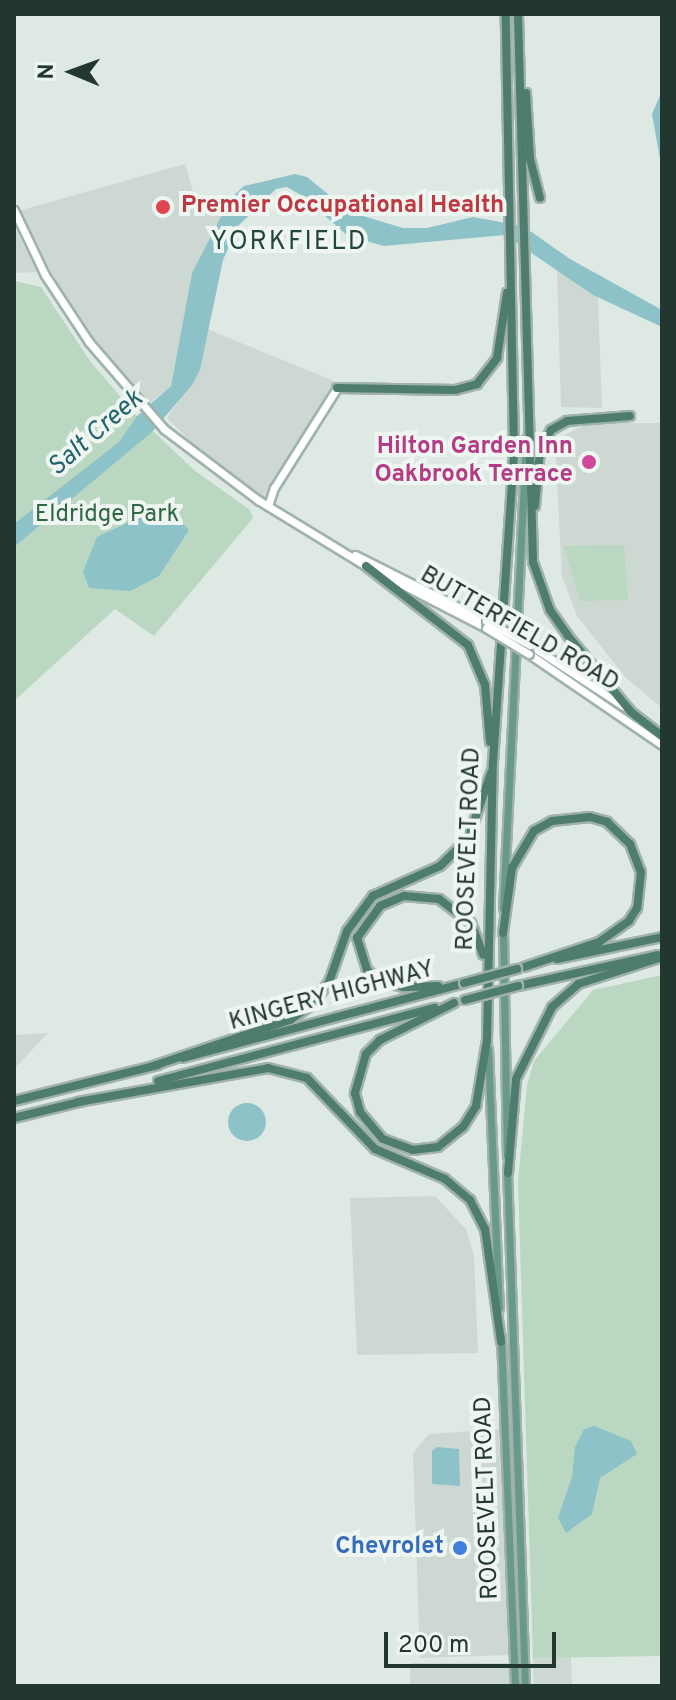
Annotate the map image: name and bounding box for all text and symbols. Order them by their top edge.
north arrow [32,32,112,112]
text: N [34,63,61,80]
place label: Premier Occupational Health [181,193,504,221]
marker: Premier Occupational Health [152,196,174,218]
district label: YORKFIELD [210,227,368,259]
water label: Salt Creek [42,384,150,484]
place label: Hilton Garden Inn Oakbrook Terrace [375,434,573,490]
marker: Hilton Garden Inn Oakbrook Terrace [580,453,598,471]
park label: Eldridge Park [35,502,179,530]
street label: BUTTERFIELD ROAD [414,561,624,699]
street label: ROOSEVELT ROAD [452,746,488,952]
street label: KINGERY HIGHWAY [226,956,438,1038]
street label: ROOSEVELT ROAD [470,1395,506,1601]
place label: Chevrolet [335,1534,444,1562]
marker: Chevrolet [451,1539,469,1557]
scale bar [388,1616,560,1666]
text: 200 m [398,1631,469,1661]

